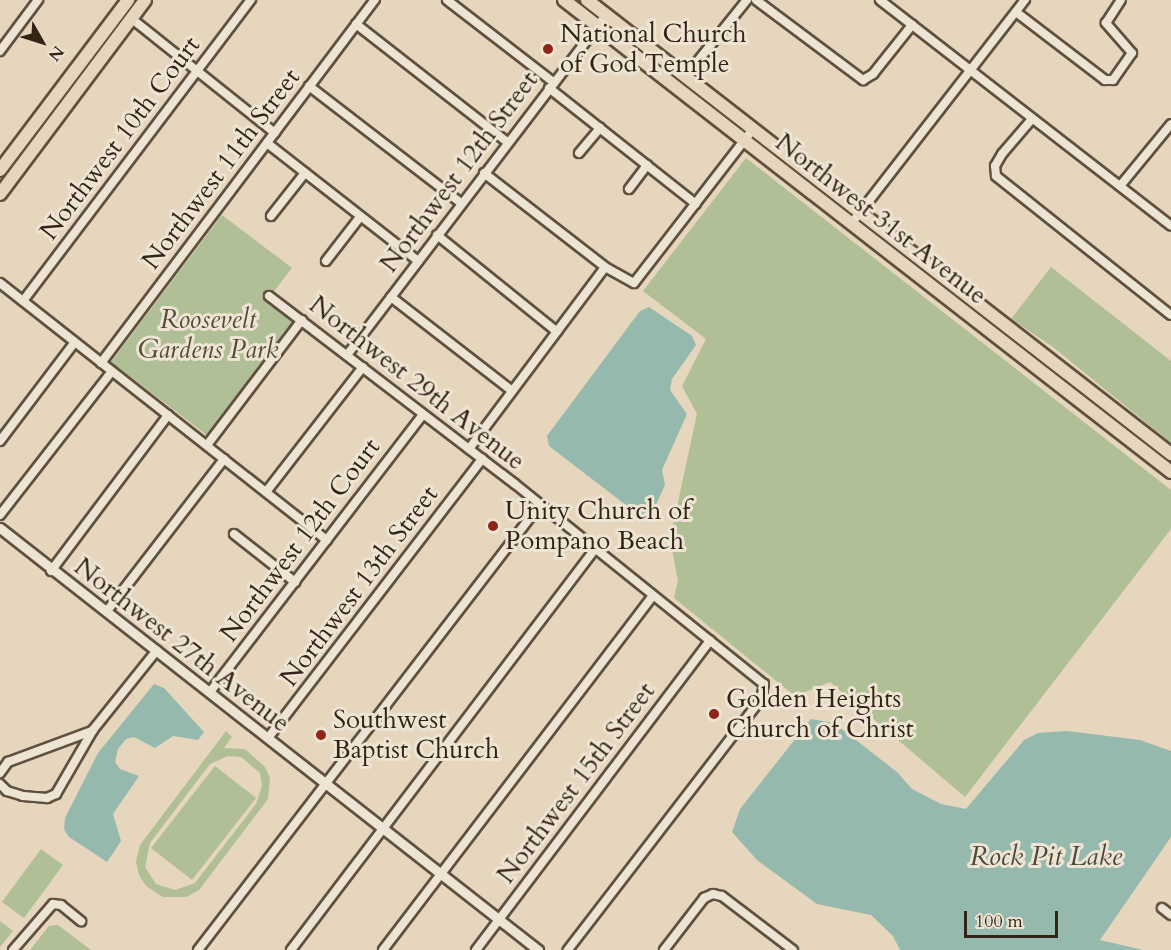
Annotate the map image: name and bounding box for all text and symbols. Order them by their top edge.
north arrow [12,12,72,72]
place label: National Church of God Temple [560,18,747,80]
street label: Northwest 10th Court [33,30,207,246]
marker: National Church of God Temple [541,42,555,56]
street label: Northwest 11th Street [135,62,307,276]
street label: Northwest 12th Street [373,65,545,279]
street label: Northwest 31st Avenue [769,127,993,311]
street label: Northwest 29th Avenue [303,289,531,477]
park label: Roosevelt Gardens Park [138,304,278,366]
street label: Northwest 12th Court [213,432,387,648]
street label: Northwest 13th Street [273,479,445,693]
place label: Unity Church of Pompano Beach [505,495,690,556]
marker: Unity Church of Pompano Beach [486,519,500,533]
street label: Northwest 27th Avenue [68,551,296,739]
street label: Northwest 15th Street [490,676,662,890]
place label: Golden Heights Church of Christ [726,683,914,744]
place label: Southwest Baptist Church [333,704,499,766]
marker: Golden Heights Church of Christ [707,707,721,721]
marker: Southwest Baptist Church [314,728,328,742]
water label: Rock Pit Lake [970,841,1122,873]
scale bar [967,899,1062,937]
text: 100 m [975,909,1023,934]

